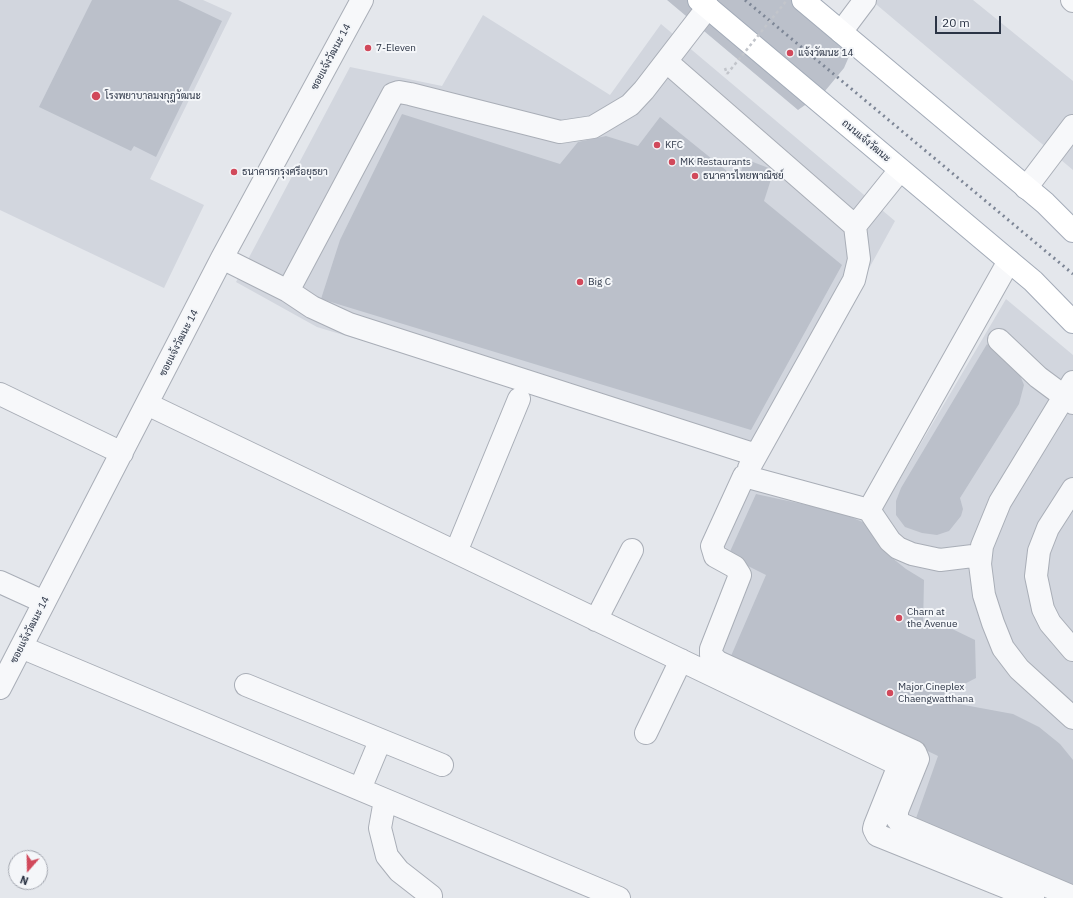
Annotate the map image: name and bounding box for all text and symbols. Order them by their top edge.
scale bar [937,8,1003,34]
text: 20 m [942,15,970,30]
street label: ซอยแจ้งวัฒนะ 14 [309,22,353,92]
place label: 7-Eleven [376,42,416,54]
marker: 7-Eleven [363,43,373,53]
place label: แจ้งวัฒนะ 14 [798,47,853,59]
marker: แจ้งวัฒนะ 14 [785,48,795,58]
marker: โรงพยาบาลมงกุฎวัฒนะ [90,90,102,102]
place label: โรงพยาบาลมงกุฎวัฒนะ [105,90,201,102]
street label: ถนนแจ้งวัฒนะ [839,117,893,165]
place label: KFC [665,139,683,151]
marker: KFC [652,140,662,150]
place label: MK Restaurants [680,156,751,168]
marker: MK Restaurants [667,157,677,167]
place label: ธนาคารกรุงศรีอยุธยา [242,166,328,178]
marker: ธนาคารกรุงศรีอยุธยา [229,167,239,177]
place label: ธนาคารไทยพาณิชย์ [703,170,784,182]
marker: ธนาคารไทยพาณิชย์ [690,171,700,181]
place label: Big C [588,276,611,288]
marker: Big C [575,277,585,287]
street label: ซอยแจ้งวัฒนะ 14 [157,308,201,378]
street label: ซอยแจ้งวัฒนะ 14 [8,595,52,665]
place label: Charn at the Avenue [907,606,957,630]
marker: Charn at the Avenue [894,613,904,623]
place label: Major Cineplex Chaengwatthana [898,681,974,704]
marker: Major Cineplex Chaengwatthana [885,688,895,698]
north arrow [8,850,48,890]
text: N [18,872,30,888]

